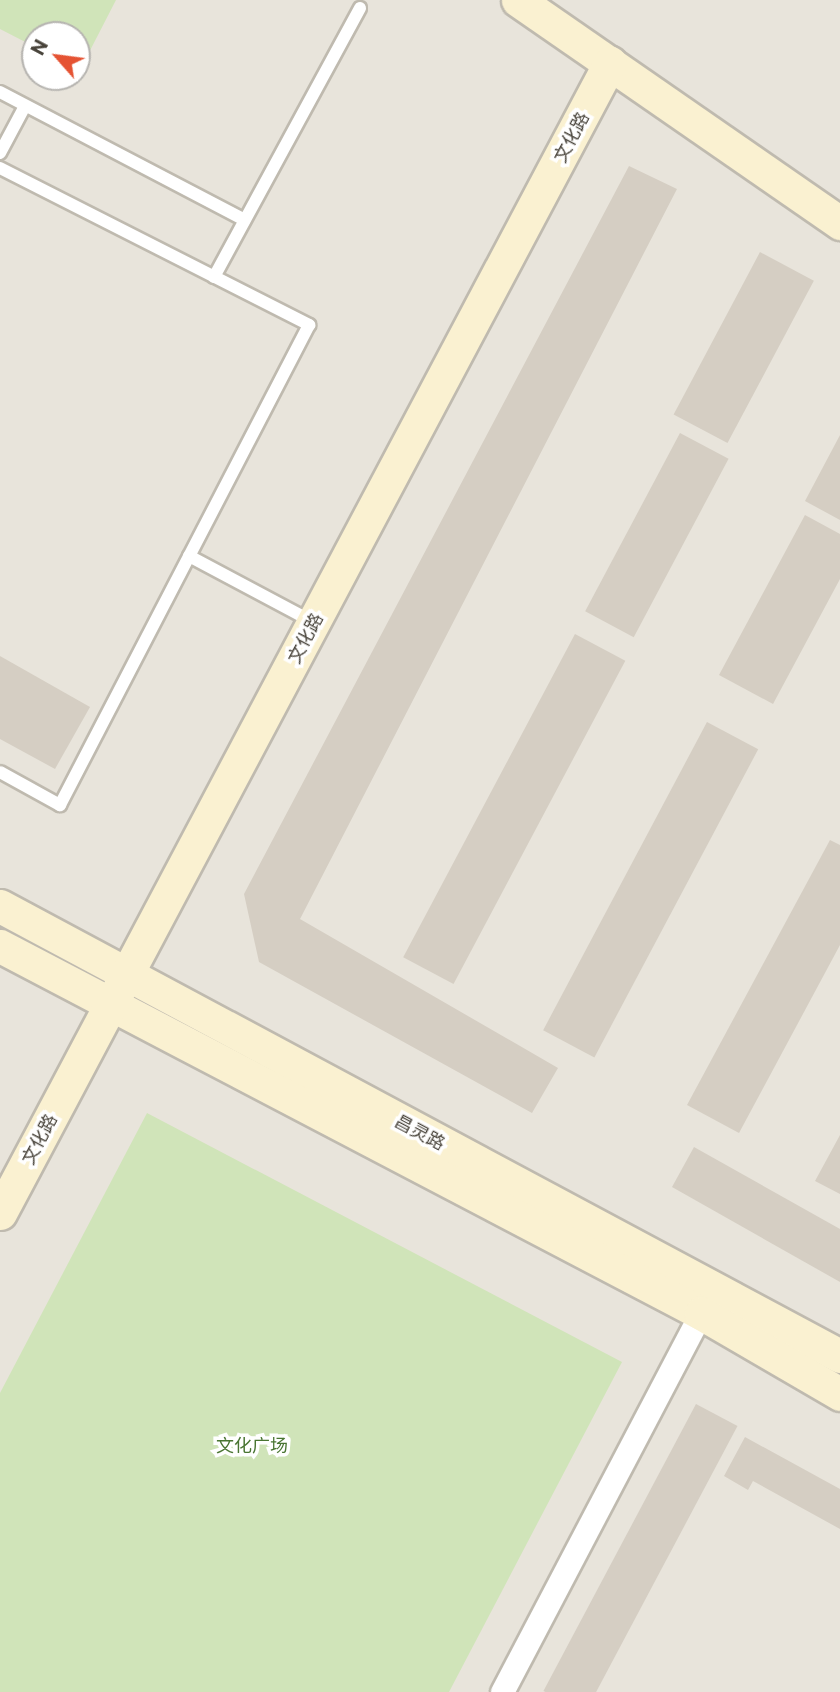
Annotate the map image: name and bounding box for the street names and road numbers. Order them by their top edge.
street label: 文化路 [549,108,593,166]
street label: 文化路 [283,609,327,667]
street label: 文化路 [17,1110,61,1168]
street label: 昌灵路 [391,1110,449,1154]

